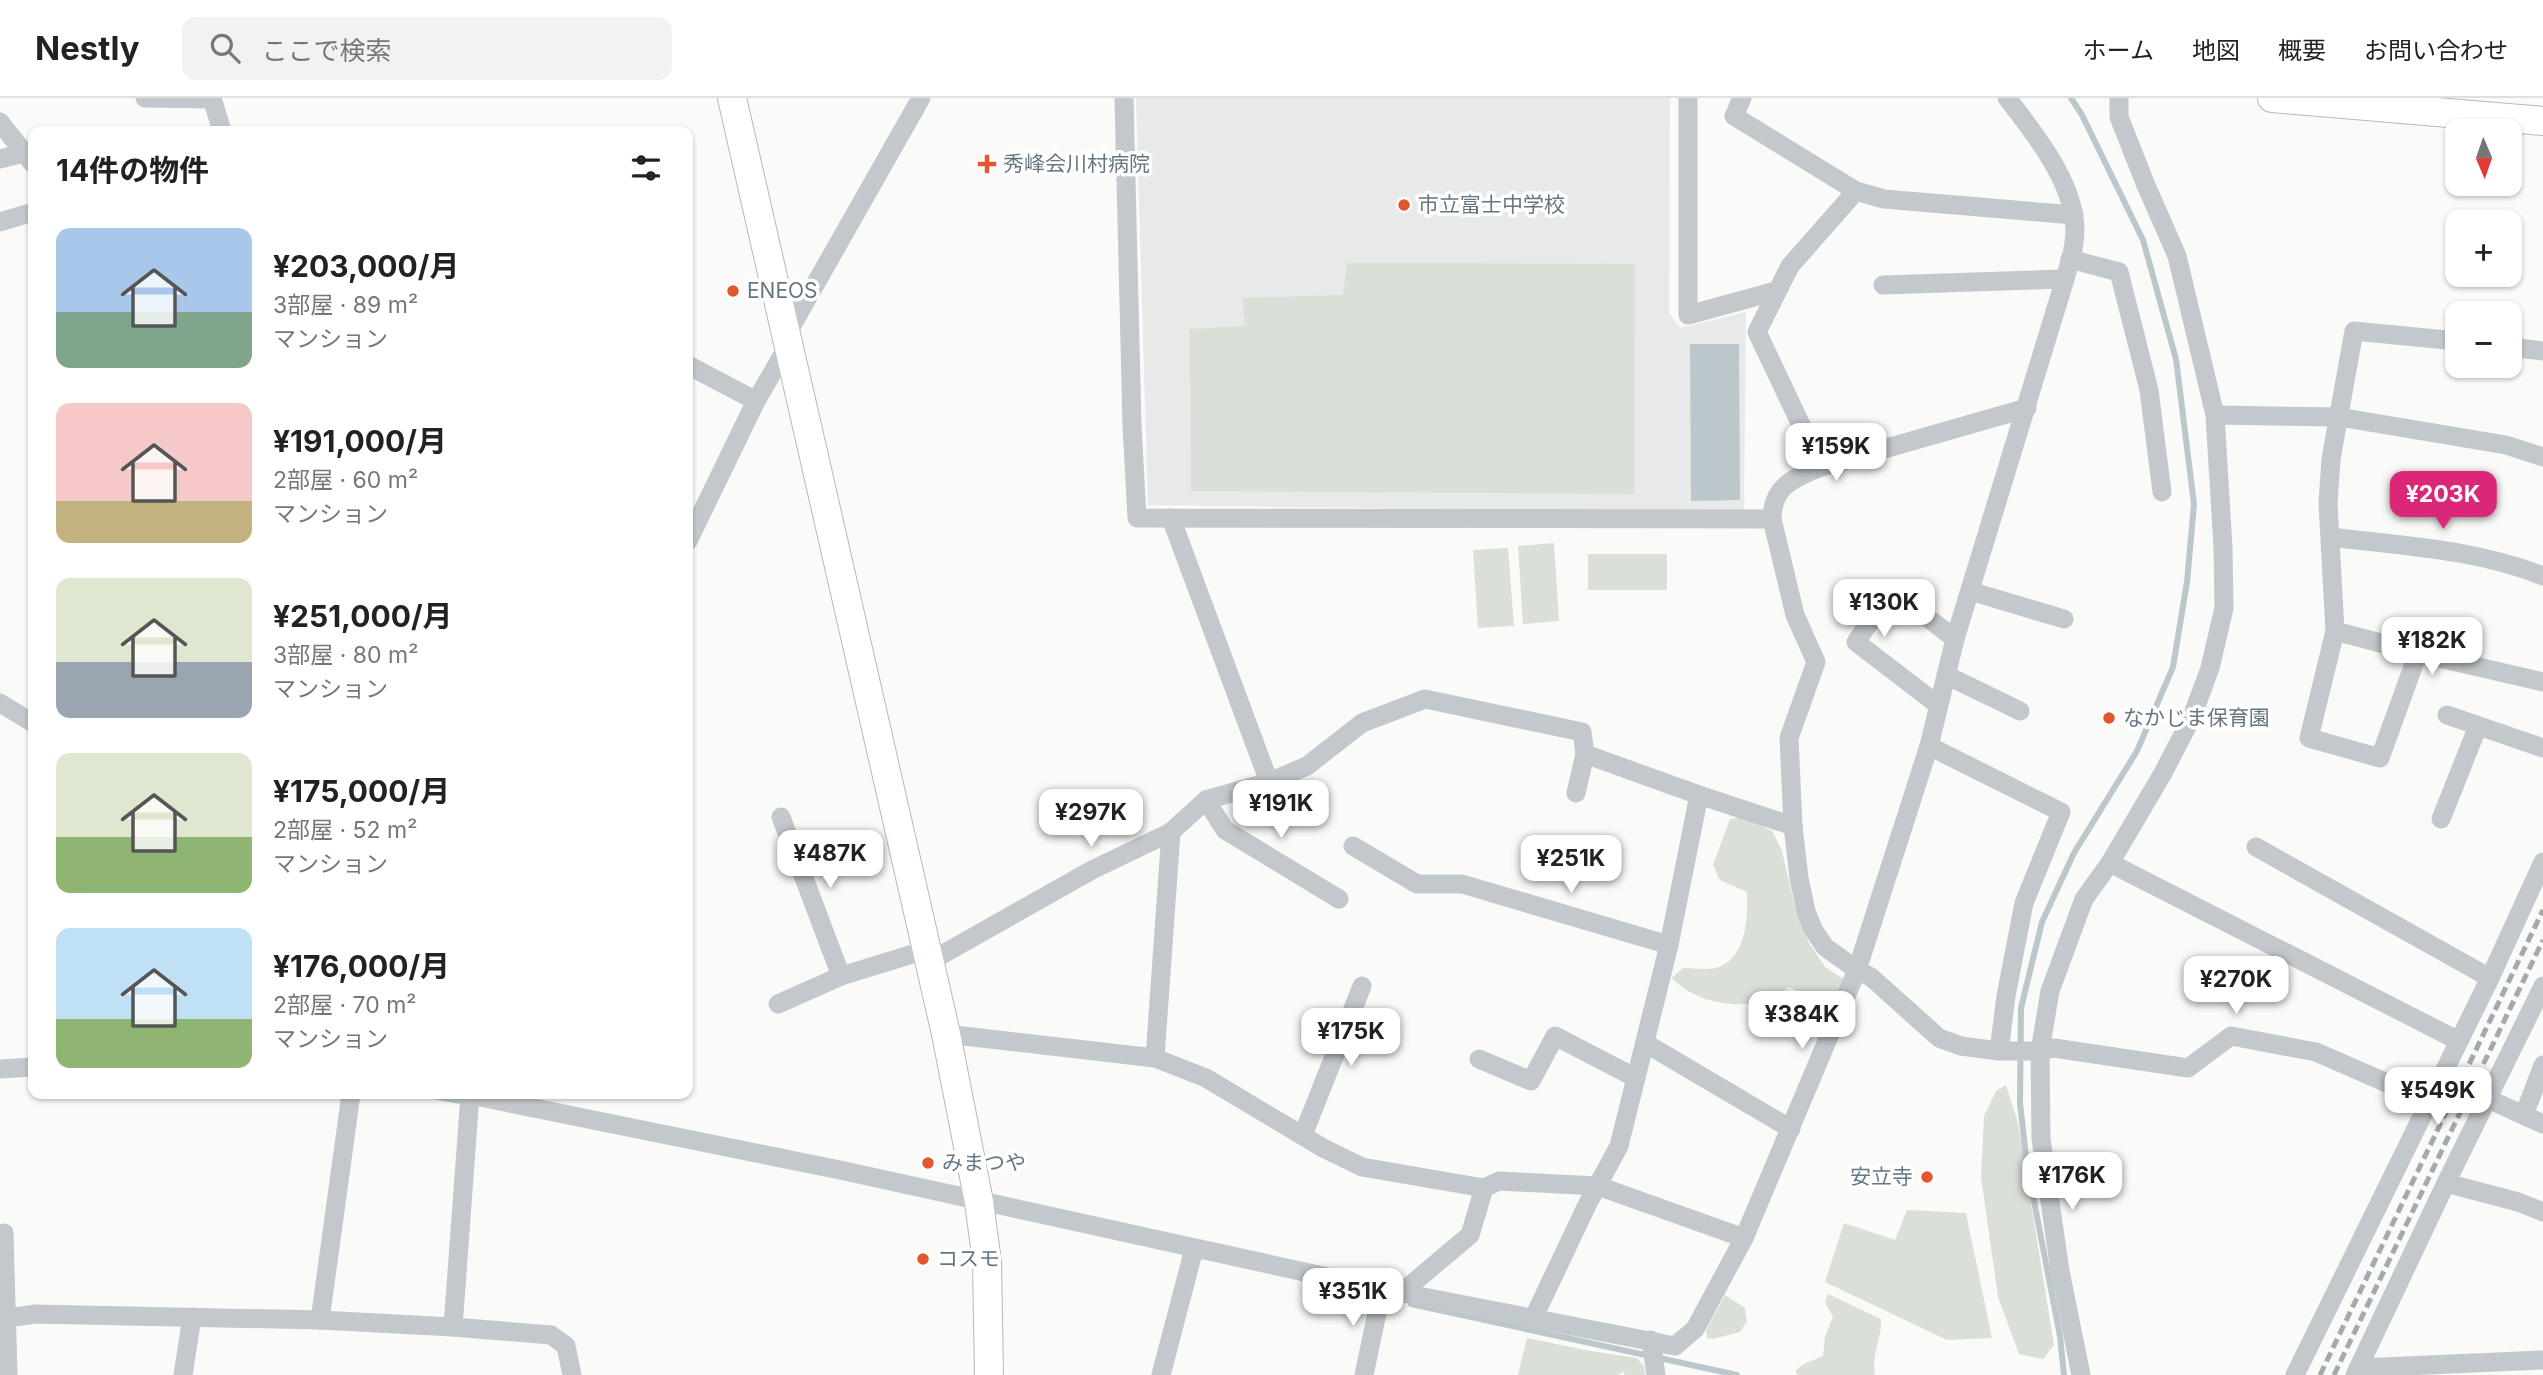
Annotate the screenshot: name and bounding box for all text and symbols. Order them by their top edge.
search box [182,17,672,80]
text: Nestly [35,28,140,68]
icon: search [206,29,244,67]
text: ここで検索 [262,35,392,66]
text: ホーム [2083,36,2154,65]
text: 地図 [2192,36,2240,65]
text: 概要 [2278,36,2326,65]
text: お問い合わせ [2364,36,2508,65]
north arrow [2445,119,2522,196]
map controls [2445,119,2522,378]
icon: filters [627,149,665,187]
place label: 秀峰会川村病院 [1003,151,1150,176]
text: 14件の物件 [56,152,209,188]
marker: 秀峰会川村病院 [977,154,997,174]
place label: 市立富士中学校 [1418,192,1565,217]
marker: 市立富士中学校 [1396,197,1412,213]
button: + [2445,210,2522,287]
text: ¥203,000/月 [273,248,459,284]
icon: home [112,256,196,340]
place label: ENEOS [747,278,818,303]
marker: ENEOS [725,283,741,299]
text: 3部屋 · 89 m² [273,291,418,319]
button: − [2445,301,2522,378]
text: マンション [273,325,388,353]
text: ¥191,000/月 [273,423,447,459]
pin: ¥159K [1787,424,1885,483]
icon: home [112,431,196,515]
text: ¥159K [1801,432,1871,460]
text: 2部屋 · 60 m² [273,466,418,494]
pin: ¥203K [2394,472,2492,531]
text: ¥203K [2406,480,2480,508]
text: マンション [273,500,388,528]
pin: ¥130K [1835,580,1933,639]
text: ¥130K [1849,588,1919,616]
text: ¥251,000/月 [273,598,453,634]
icon: home [112,606,196,690]
pin: ¥182K [2383,618,2481,677]
text: ¥182K [2397,626,2467,654]
text: 3部屋 · 80 m² [273,641,418,669]
text: マンション [273,675,388,703]
place label: なかじま保育園 [2123,705,2270,730]
marker: なかじま保育園 [2101,710,2117,726]
text: ¥175,000/月 [273,773,450,809]
pin: ¥191K [1232,780,1330,840]
icon: home [112,781,196,865]
text: ¥191K [1249,789,1313,817]
pin: ¥297K [1042,790,1140,849]
text: ¥297K [1055,798,1127,826]
text: 2部屋 · 52 m² [273,816,417,844]
pin: ¥487K [781,830,879,890]
pin: ¥251K [1522,836,1620,895]
text: ¥487K [793,839,867,867]
text: ¥251K [1537,844,1605,872]
text: マンション [273,850,388,878]
text: ¥176,000/月 [273,948,450,984]
icon: home [112,956,196,1040]
pin: ¥270K [2187,956,2285,1016]
text: ¥270K [2200,965,2272,993]
text: 2部屋 · 70 m² [273,991,417,1019]
pin: ¥384K [1753,992,1851,1051]
text: ¥384K [1764,1000,1840,1028]
pin: ¥175K [1302,1009,1400,1068]
text: ¥175K [1317,1017,1385,1045]
text: マンション [273,1025,388,1053]
pin: ¥549K [2389,1068,2487,1127]
text: ¥549K [2401,1076,2475,1104]
place label: みまつや [942,1150,1026,1175]
pin: ¥176K [2023,1152,2121,1212]
marker: みまつや [920,1155,936,1171]
text: ¥176K [2038,1161,2106,1189]
place label: 安立寺 [1850,1164,1913,1189]
marker: 安立寺 [1919,1169,1935,1185]
place label: コスモ [937,1246,1000,1271]
marker: コスモ [915,1251,931,1267]
pin: ¥351K [1304,1268,1402,1328]
text: ¥351K [1318,1277,1388,1305]

